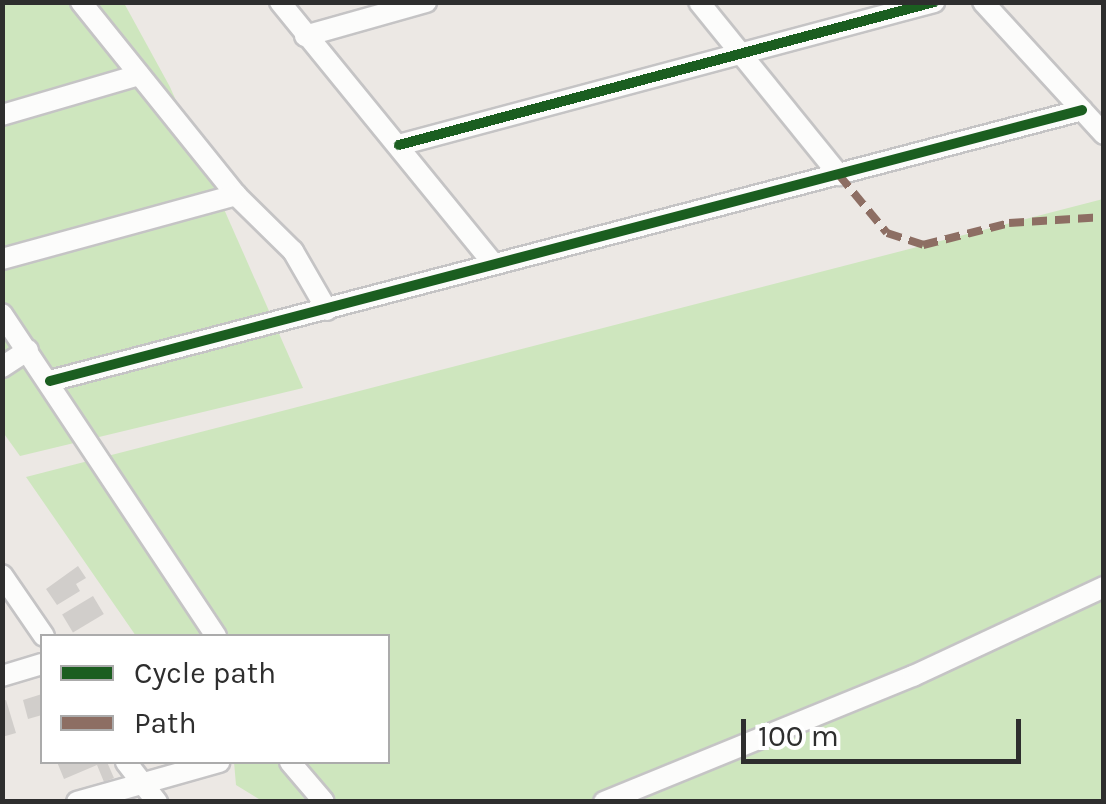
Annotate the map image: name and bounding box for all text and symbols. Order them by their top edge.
legend [40,634,390,764]
text: Cycle path [134,655,276,691]
scale bar [746,699,1026,761]
text: Path [134,705,197,741]
text: 100 m [758,718,839,754]

